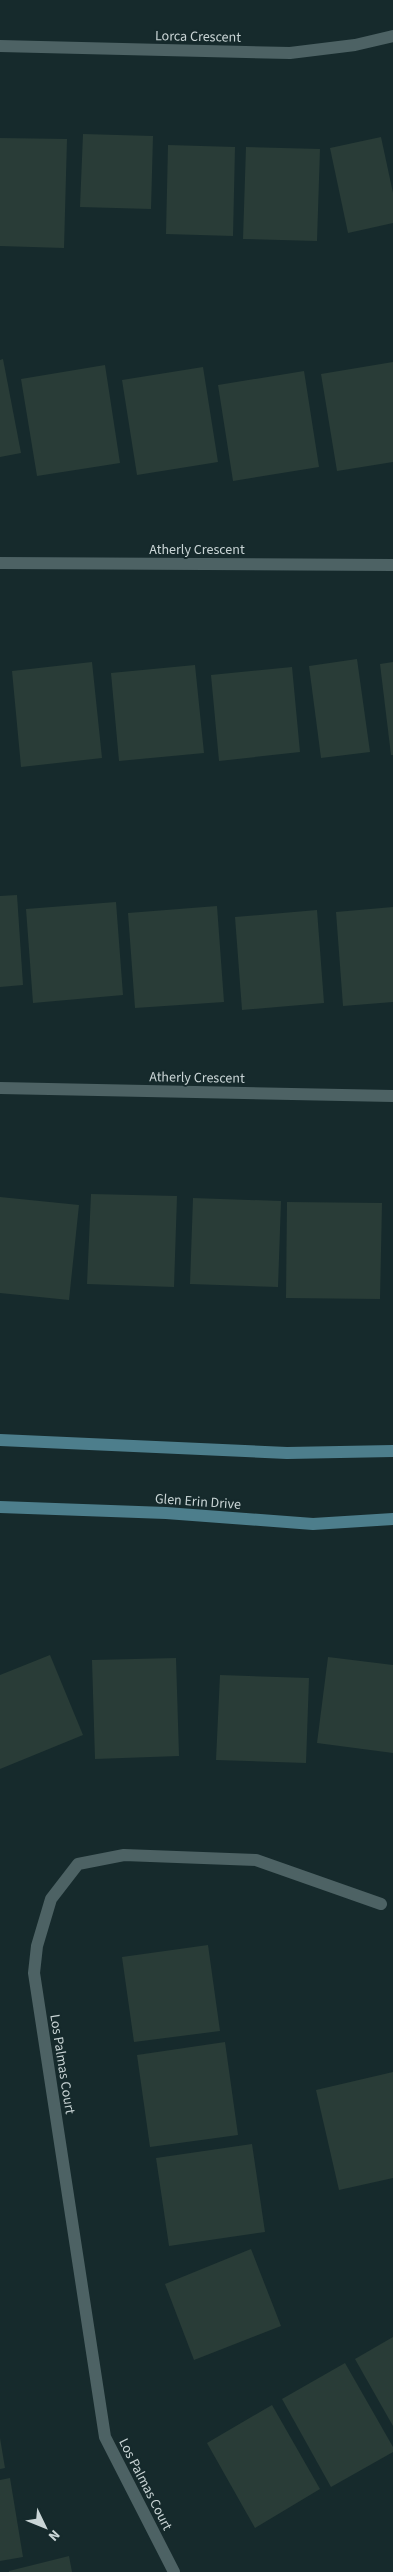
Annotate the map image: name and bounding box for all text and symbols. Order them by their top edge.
street label: Lorca Crescent [155,26,241,48]
street label: Atherly Crescent [149,540,245,560]
street label: Atherly Crescent [149,1067,245,1089]
street label: Glen Erin Drive [154,1489,242,1515]
street label: Los Palmas Court [44,2013,80,2116]
street label: Los Palmas Court [113,2435,177,2534]
north arrow [20,2502,70,2552]
text: N [43,2525,64,2545]

